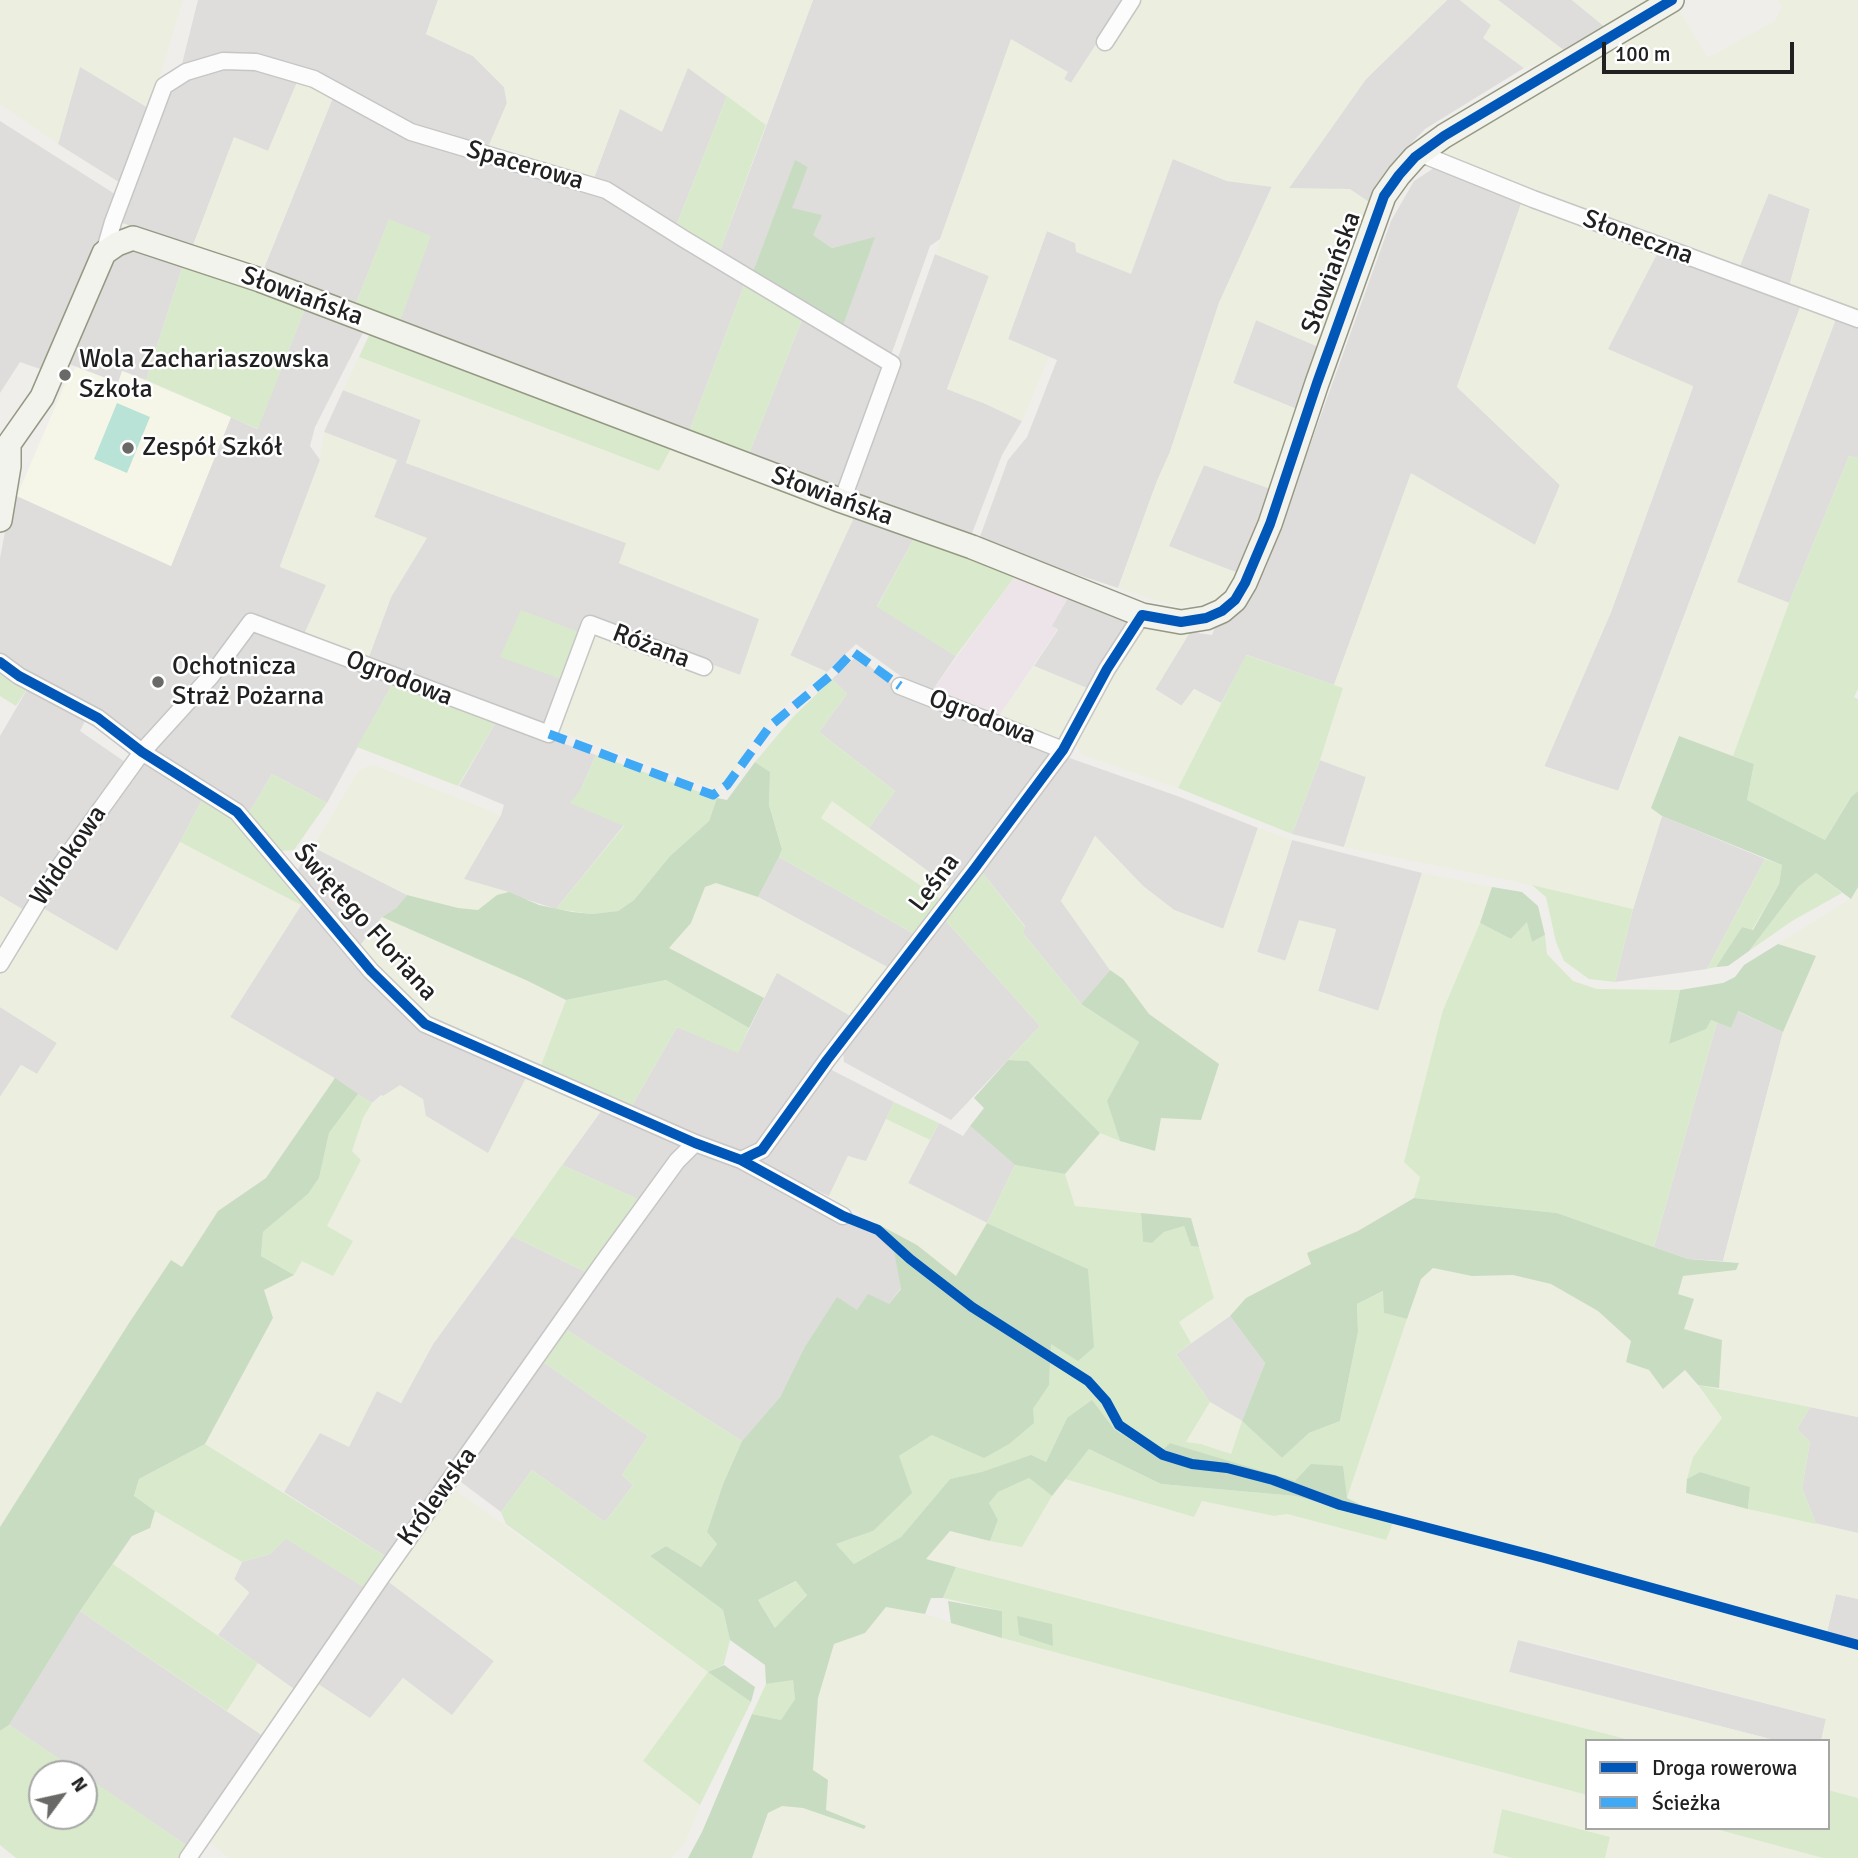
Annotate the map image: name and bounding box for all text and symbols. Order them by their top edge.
scale bar [1606,28,1798,72]
text: 100 m [1615,41,1670,67]
street label: Spacerowa [463,134,587,198]
street label: Słoneczna [1579,204,1697,272]
street label: Słowiańska [1296,208,1368,338]
street label: Słowiańska [237,261,367,333]
place label: Wola Zachariaszowska Szkoła [79,344,330,406]
marker: Wola Zachariaszowska Szkoła [57,367,73,383]
place label: Zespół Szkół [142,432,283,464]
marker: Zespół Szkół [120,440,136,456]
street label: Słowiańska [767,461,897,533]
street label: Różana [608,618,694,676]
street label: Ogrodowa [341,644,457,714]
place label: Ochotnicza Straż Pożarna [172,651,324,712]
marker: Ochotnicza Straż Pożarna [150,674,166,690]
street label: Ogrodowa [924,683,1040,753]
street label: Widokowa [24,800,114,912]
street label: Świętego Floriana [286,838,444,1008]
street label: Leśna [903,848,967,918]
street label: Królewska [392,1441,484,1553]
legend [1585,1739,1830,1830]
text: Droga rowerowa [1652,1755,1797,1781]
north arrow [28,1760,98,1830]
text: N [65,1773,93,1797]
text: Ścieżka [1652,1790,1721,1816]

